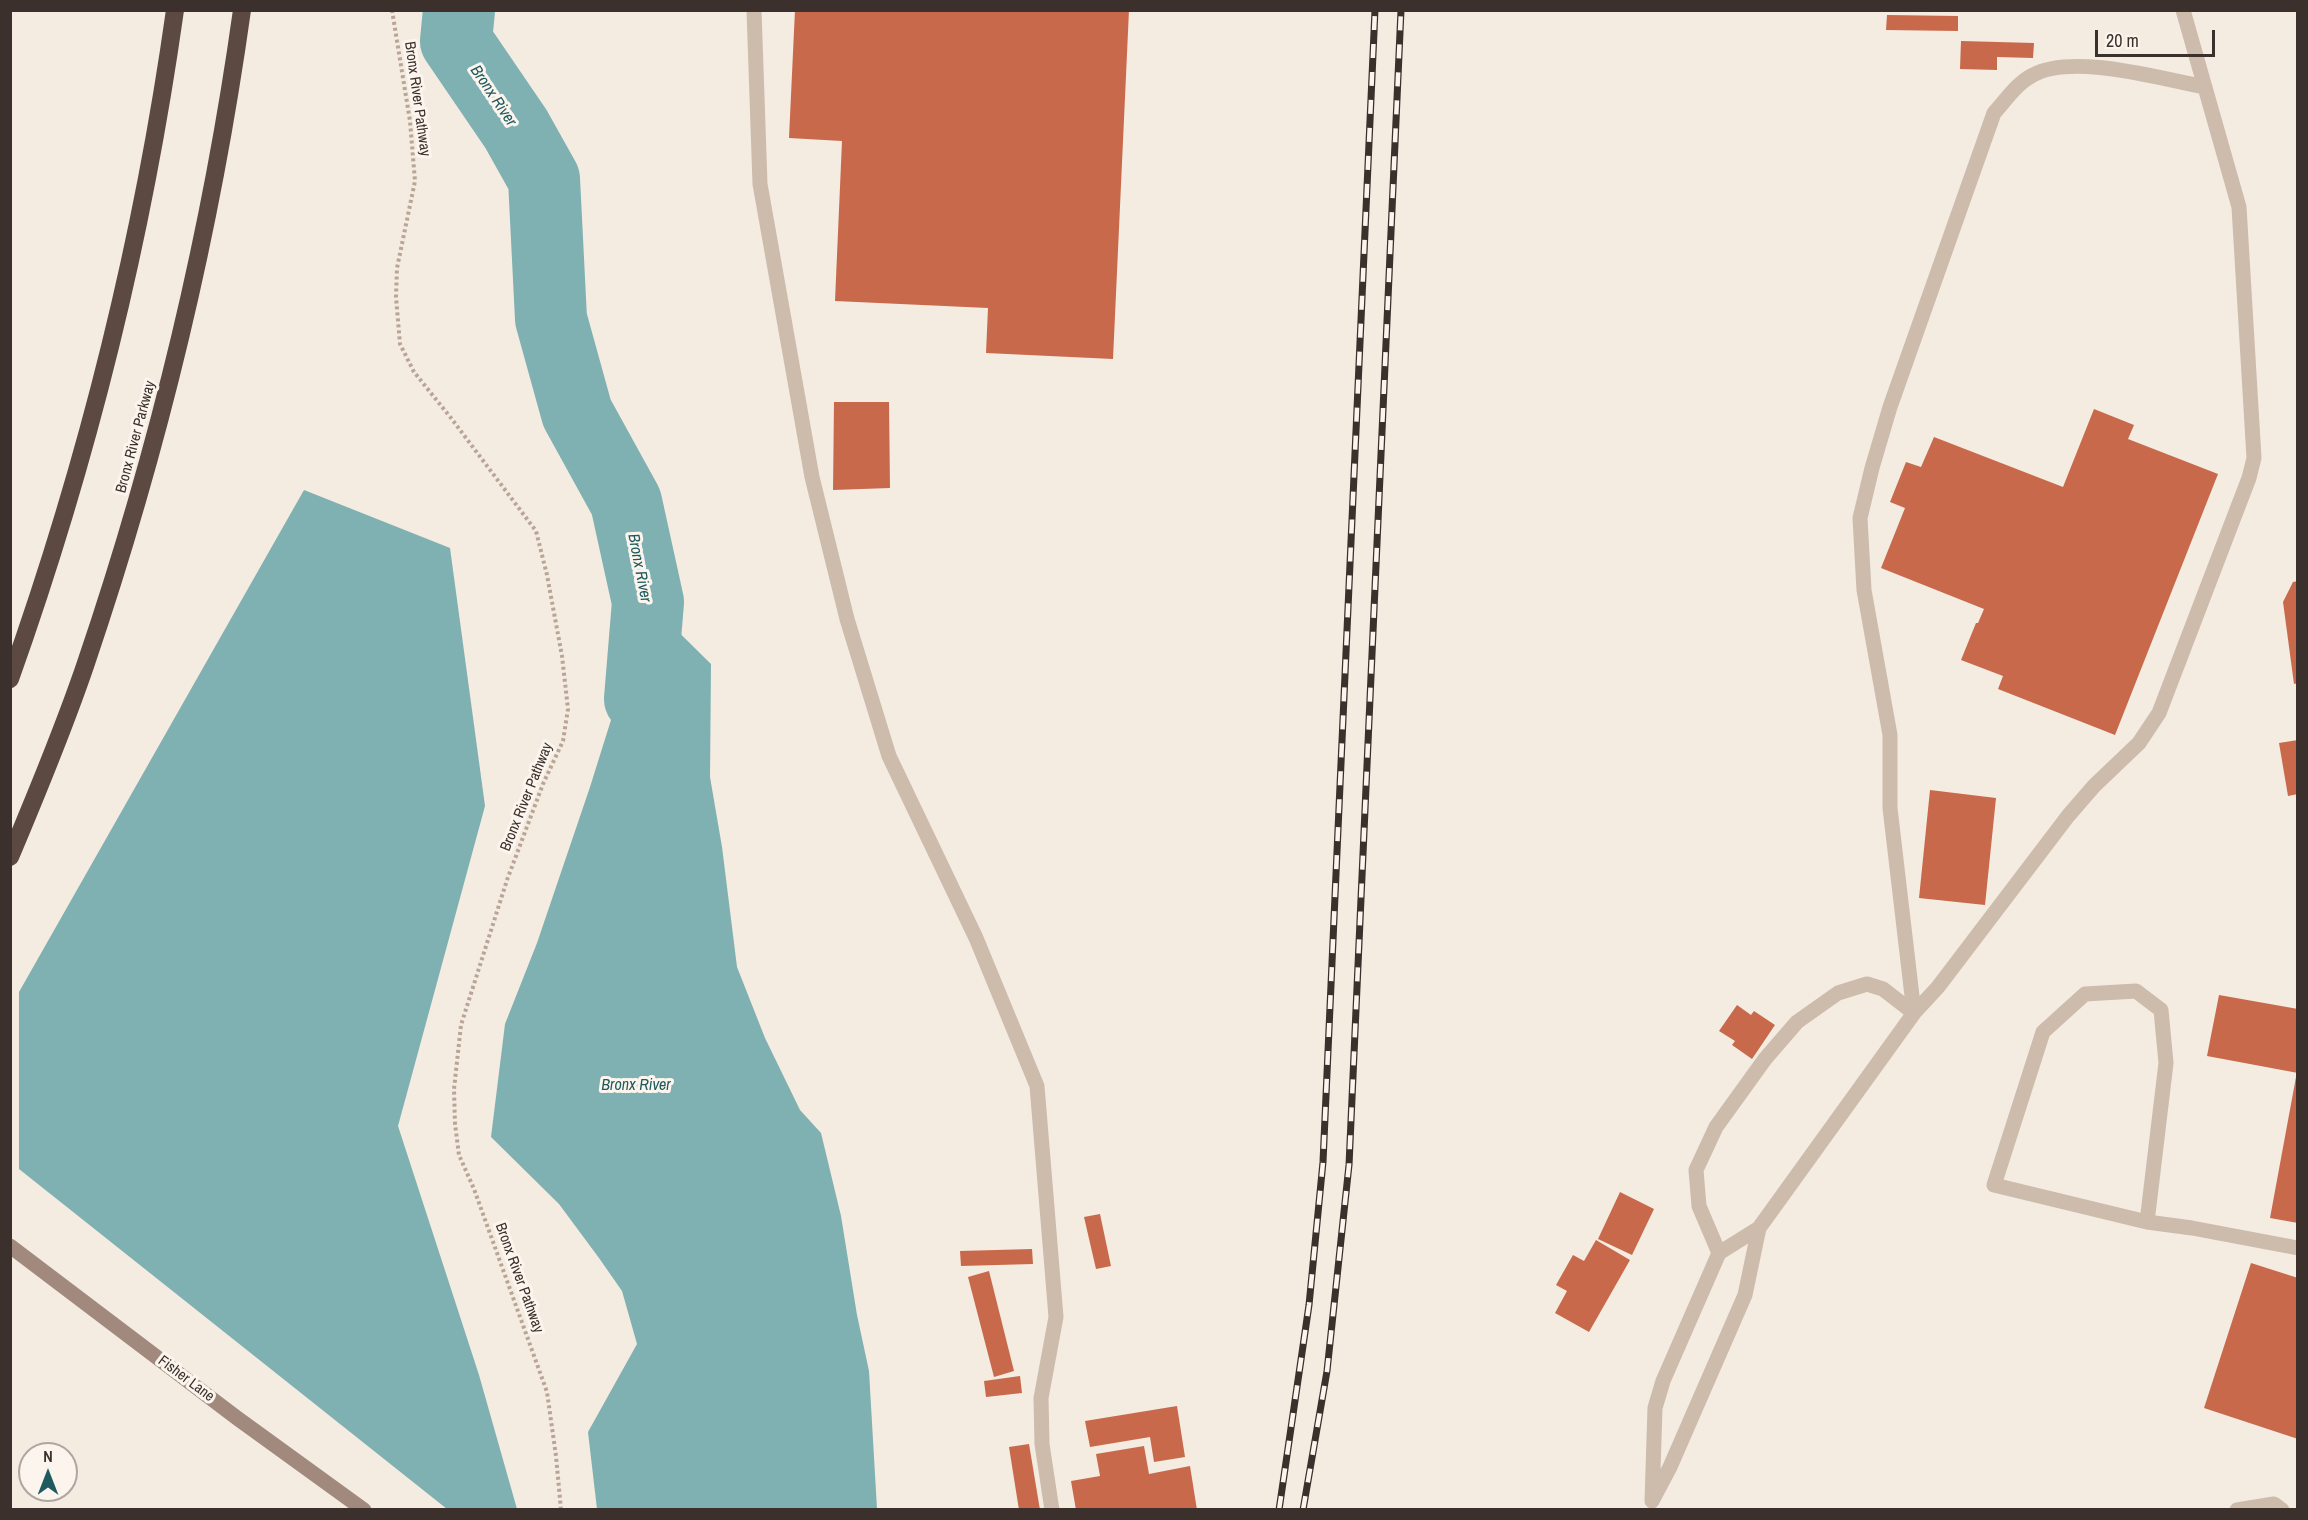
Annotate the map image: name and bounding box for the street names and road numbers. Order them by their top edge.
street label: Bronx River Pathway [400,41,434,157]
street label: Bronx River Parkway [112,379,160,495]
street label: Bronx River Pathway [497,740,557,854]
street label: Bronx River Pathway [491,1221,547,1335]
street label: Fisher Lane [154,1352,218,1406]

